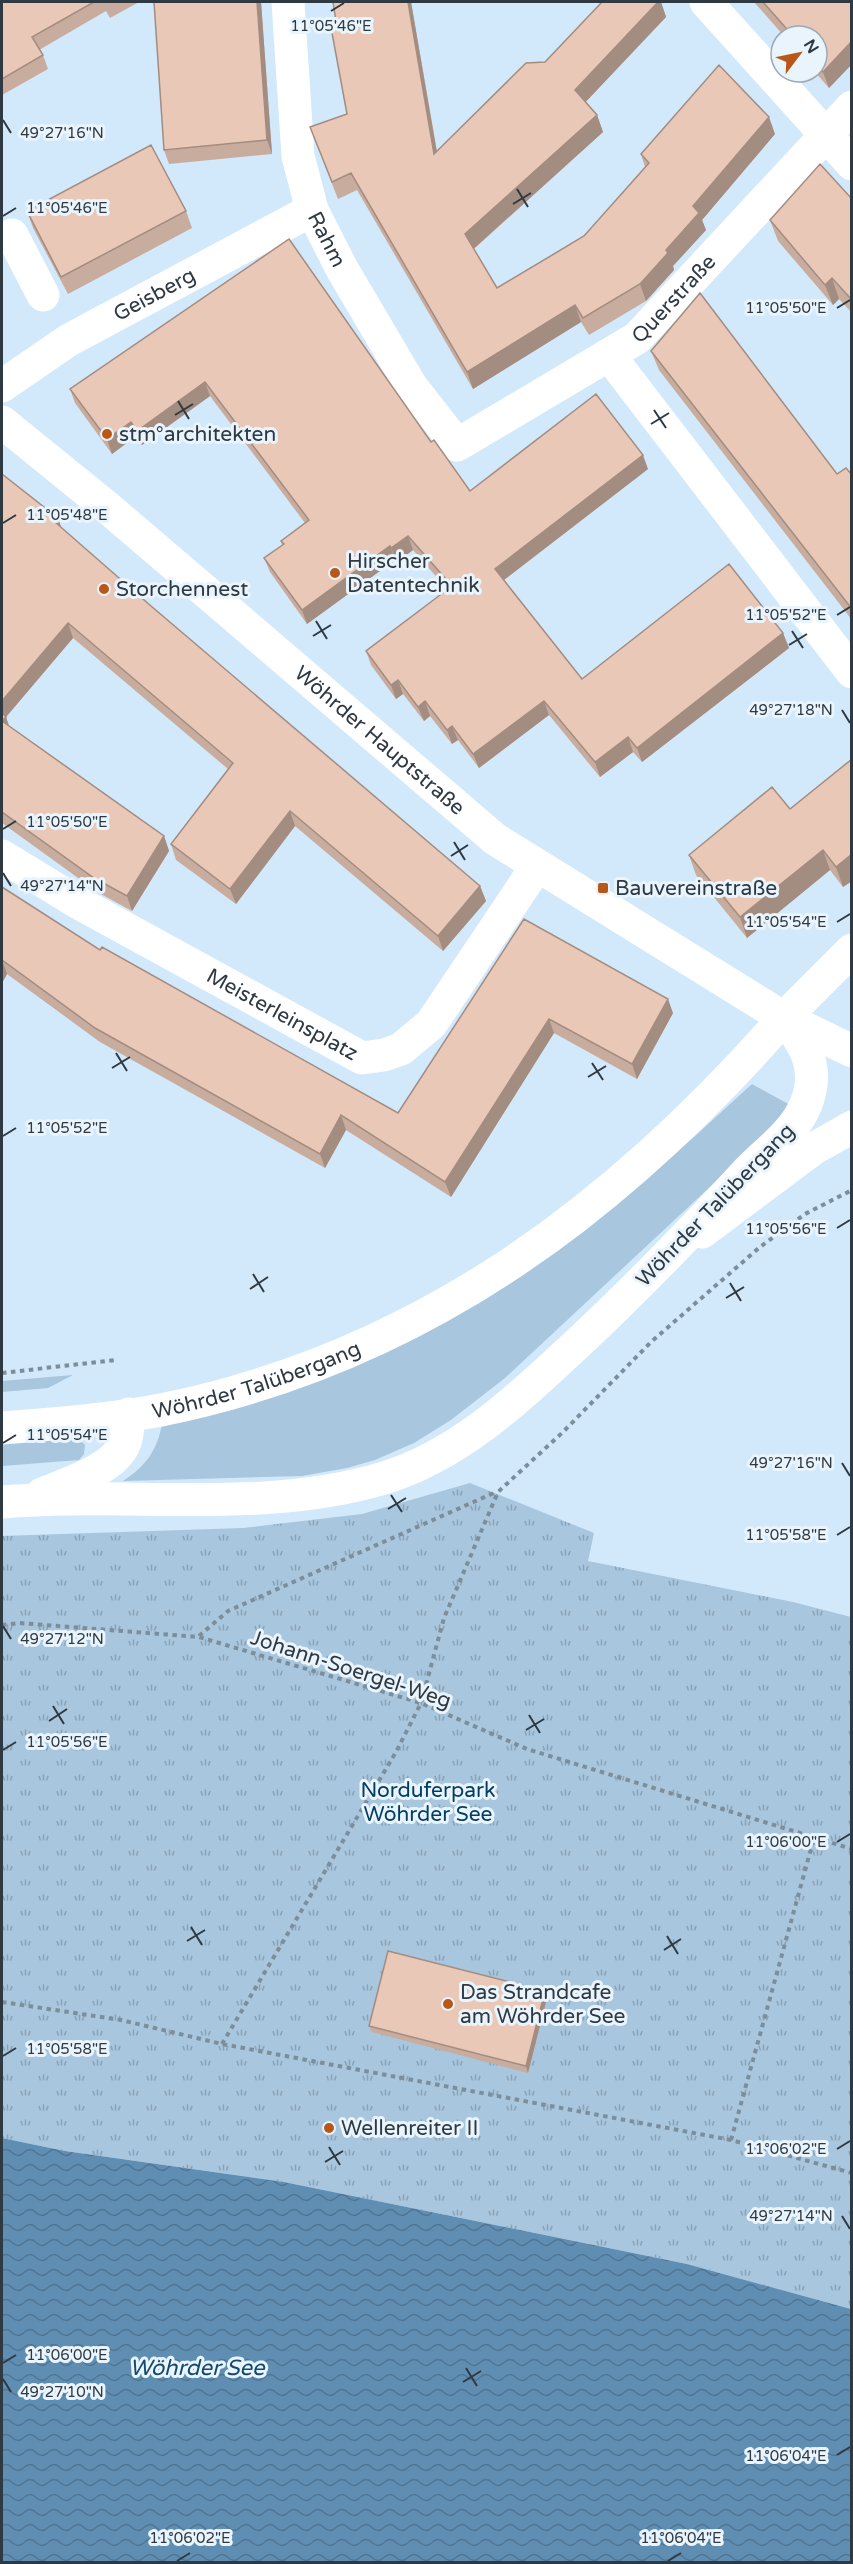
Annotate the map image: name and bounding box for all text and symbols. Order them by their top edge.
text: 11°05'46"E [290,17,372,35]
north arrow [769,24,829,84]
text: N [799,36,823,57]
text: 49°27'16"N [20,124,104,142]
text: 11°05'46"E [26,199,108,217]
street label: Rahm [302,208,351,271]
street label: Querstraße [627,249,721,349]
street label: Geisberg [109,263,200,327]
text: 11°05'50"E [745,299,827,317]
place label: stm°architekten [119,422,276,447]
marker: stm°architekten [100,427,114,441]
text: 11°05'48"E [26,506,108,524]
place label: Hirscher Datentechnik [347,549,480,598]
marker: Hirscher Datentechnik [328,566,342,580]
place label: Storchennest [116,577,248,602]
marker: Storchennest [97,582,111,596]
text: 11°05'52"E [745,606,827,624]
street label: Wöhrder Hauptstraße [289,661,470,821]
text: 49°27'18"N [749,701,833,719]
text: 11°05'50"E [26,813,108,831]
place label: Bauvereinstraße [615,876,777,901]
text: 49°27'14"N [20,877,104,895]
marker: Bauvereinstraße [596,881,610,895]
text: 11°05'54"E [745,913,827,931]
street label: Meisterleinsplatz [202,963,362,1066]
text: 11°05'52"E [26,1119,108,1137]
street label: Wöhrder Talübergang [631,1119,800,1292]
text: 11°05'56"E [745,1220,827,1238]
street label: Wöhrder Talübergang [150,1336,365,1424]
text: 11°05'54"E [26,1426,108,1444]
text: 49°27'16"N [749,1454,833,1472]
text: 11°05'58"E [745,1526,827,1544]
street label: Johann-Soergel-Weg [247,1625,454,1714]
text: 49°27'12"N [20,1630,104,1648]
text: 11°05'56"E [26,1733,108,1751]
park label: Norduferpark Wöhrder See [361,1778,496,1827]
text: 11°06'00"E [745,1833,827,1851]
place label: Das Strandcafe am Wöhrder See [460,1980,626,2029]
marker: Das Strandcafe am Wöhrder See [441,1997,455,2011]
text: 11°05'58"E [26,2040,108,2058]
place label: Wellenreiter II [341,2116,478,2141]
marker: Wellenreiter II [322,2121,336,2135]
text: 11°06'02"E [745,2140,827,2158]
text: 49°27'14"N [749,2207,833,2225]
text: 11°06'00"E [26,2346,108,2364]
water label: Wöhrder See [129,2355,266,2381]
text: 49°27'10"N [20,2383,104,2401]
text: 11°06'04"E [745,2447,827,2465]
text: 11°06'02"E [149,2529,231,2547]
text: 11°06'04"E [640,2529,722,2547]

